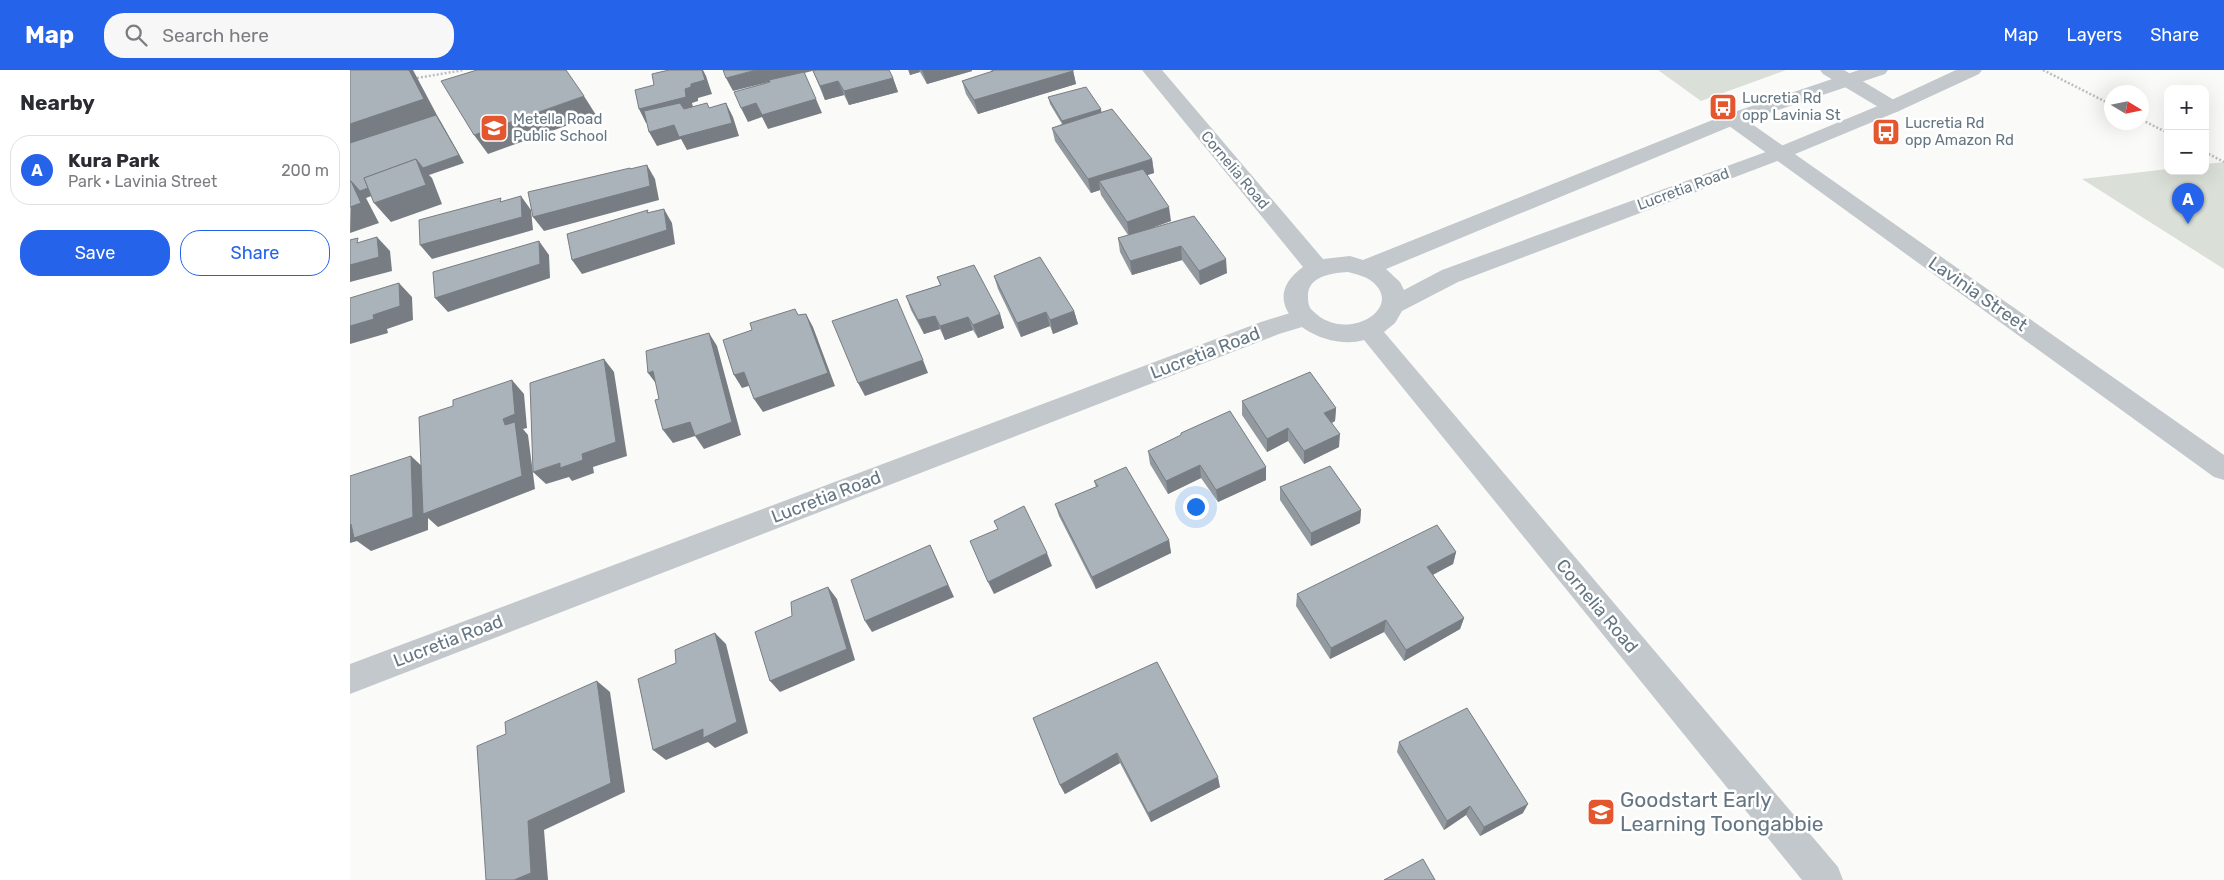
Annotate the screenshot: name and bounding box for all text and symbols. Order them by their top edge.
search box [104,13,454,58]
text: Map [25,21,74,49]
icon: search [122,21,150,49]
text: Search here [162,24,269,47]
text: Map [2004,24,2039,46]
text: Layers [2067,24,2122,46]
text: Share [2150,24,2199,46]
north arrow [2104,85,2149,130]
map controls [2164,85,2209,175]
button: + [2164,85,2209,130]
place label: Lucretia Rd opp Lavinia St [1742,89,1841,124]
text: Nearby [20,90,95,115]
bus stop icon: Lucretia Rd opp Lavinia St [1708,92,1738,122]
place label: Metella Road Public School [513,110,607,145]
school or university icon: Metella Road Public School [479,113,509,143]
place label: Lucretia Rd opp Amazon Rd [1905,114,2014,149]
bus stop icon: Lucretia Rd opp Amazon Rd [1871,117,1901,147]
street label: Cornelia Road [1197,127,1273,213]
button: − [2164,130,2209,175]
text: Kura Park [68,149,160,172]
text: A [31,161,43,180]
text: 200 m [281,161,329,180]
street label: Lucretia Road [1635,164,1731,214]
text: Park · Lavinia Street [68,172,217,191]
pin: A [2172,183,2204,224]
button: Save [20,230,170,276]
button: Share [180,230,330,276]
street label: Lavinia Street [1924,252,2032,336]
street label: Lucretia Road [1147,322,1263,384]
street label: Lucretia Road [768,466,884,528]
your location [1183,494,1209,520]
street label: Cornelia Road [1551,555,1643,657]
street label: Lucretia Road [390,610,506,672]
place label: Goodstart Early Learning Toongabbie [1620,787,1824,836]
school or university icon: Goodstart Early Learning Toongabbie [1586,797,1616,827]

